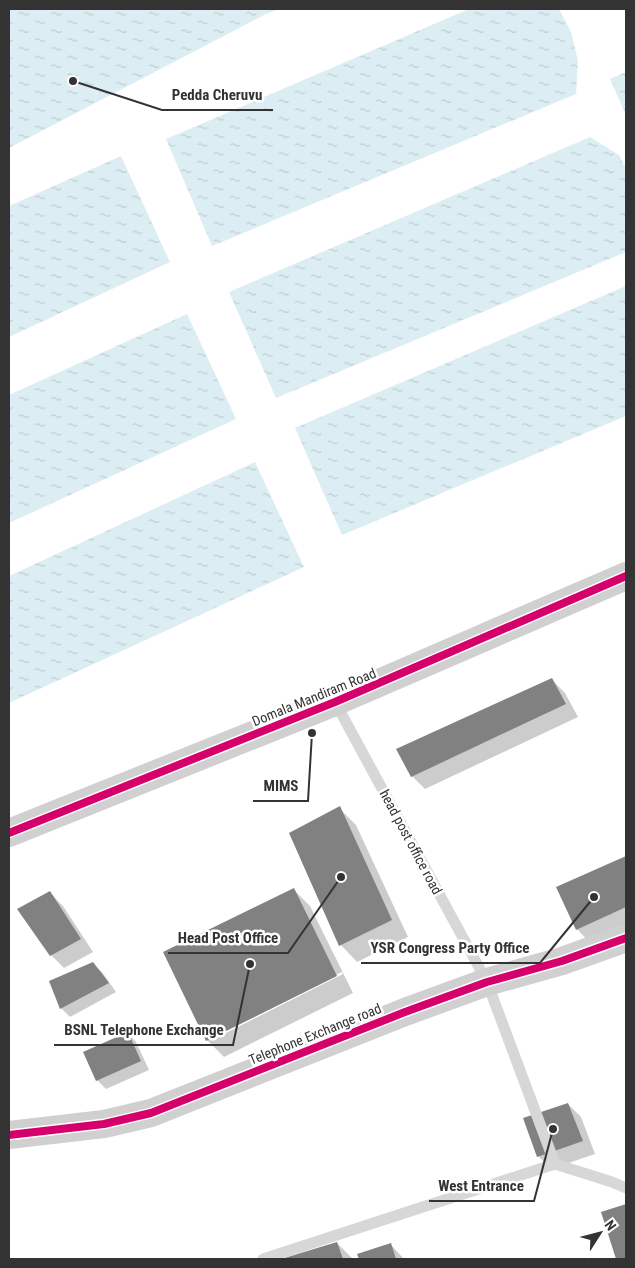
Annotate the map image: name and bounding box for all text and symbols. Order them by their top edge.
callout: Pedda Cheruvu [162,80,273,110]
text: Pedda Cheruvu [172,86,262,104]
street label: Domala Mandiram Road [250,665,378,729]
callout: MIMS [253,771,308,801]
text: MIMS [264,777,298,795]
street label: head post office road [377,787,445,897]
callout: Head Post Office [168,923,288,953]
text: Head Post Office [178,929,278,947]
callout: YSR Congress Party Office [361,933,540,963]
text: YSR Congress Party Office [371,939,529,957]
street label: Telephone Exchange road [246,1000,384,1068]
callout: BSNL Telephone Exchange [54,1015,233,1045]
text: BSNL Telephone Exchange [64,1021,224,1039]
callout: West Entrance [429,1171,534,1201]
text: West Entrance [438,1177,524,1195]
north arrow [575,1208,625,1258]
text: N [602,1217,620,1234]

